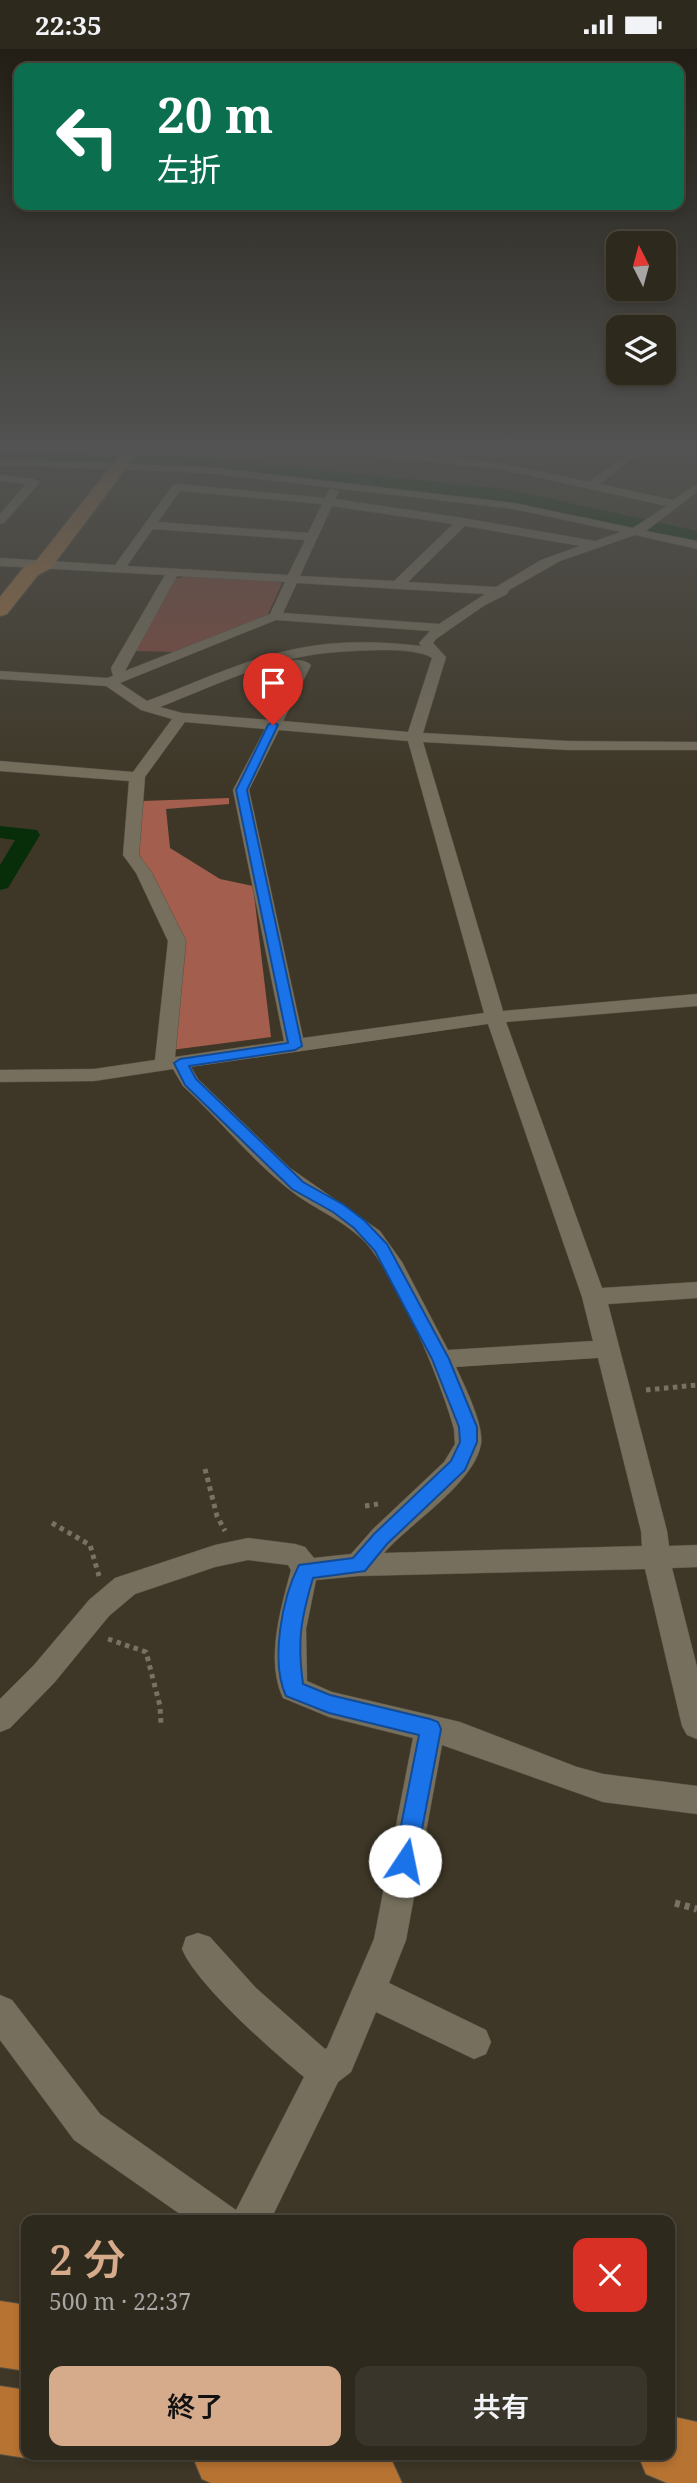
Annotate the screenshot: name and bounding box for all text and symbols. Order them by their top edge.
text: 22:35 [35,7,102,43]
text: 20 m [157,81,273,147]
icon: left [42,91,133,182]
text: 左折 [157,147,221,190]
north arrow [606,231,676,301]
map controls [606,231,676,385]
button: layers [606,315,676,385]
pin [243,653,303,725]
icon: arrive [254,664,292,702]
position arrow [368,1824,442,1898]
text: 2 分 [49,2230,126,2287]
button: close [573,2238,647,2312]
text: 500 m · 22:37 [49,2285,191,2317]
button: 終了 [49,2366,341,2446]
button: 共有 [355,2366,647,2446]

